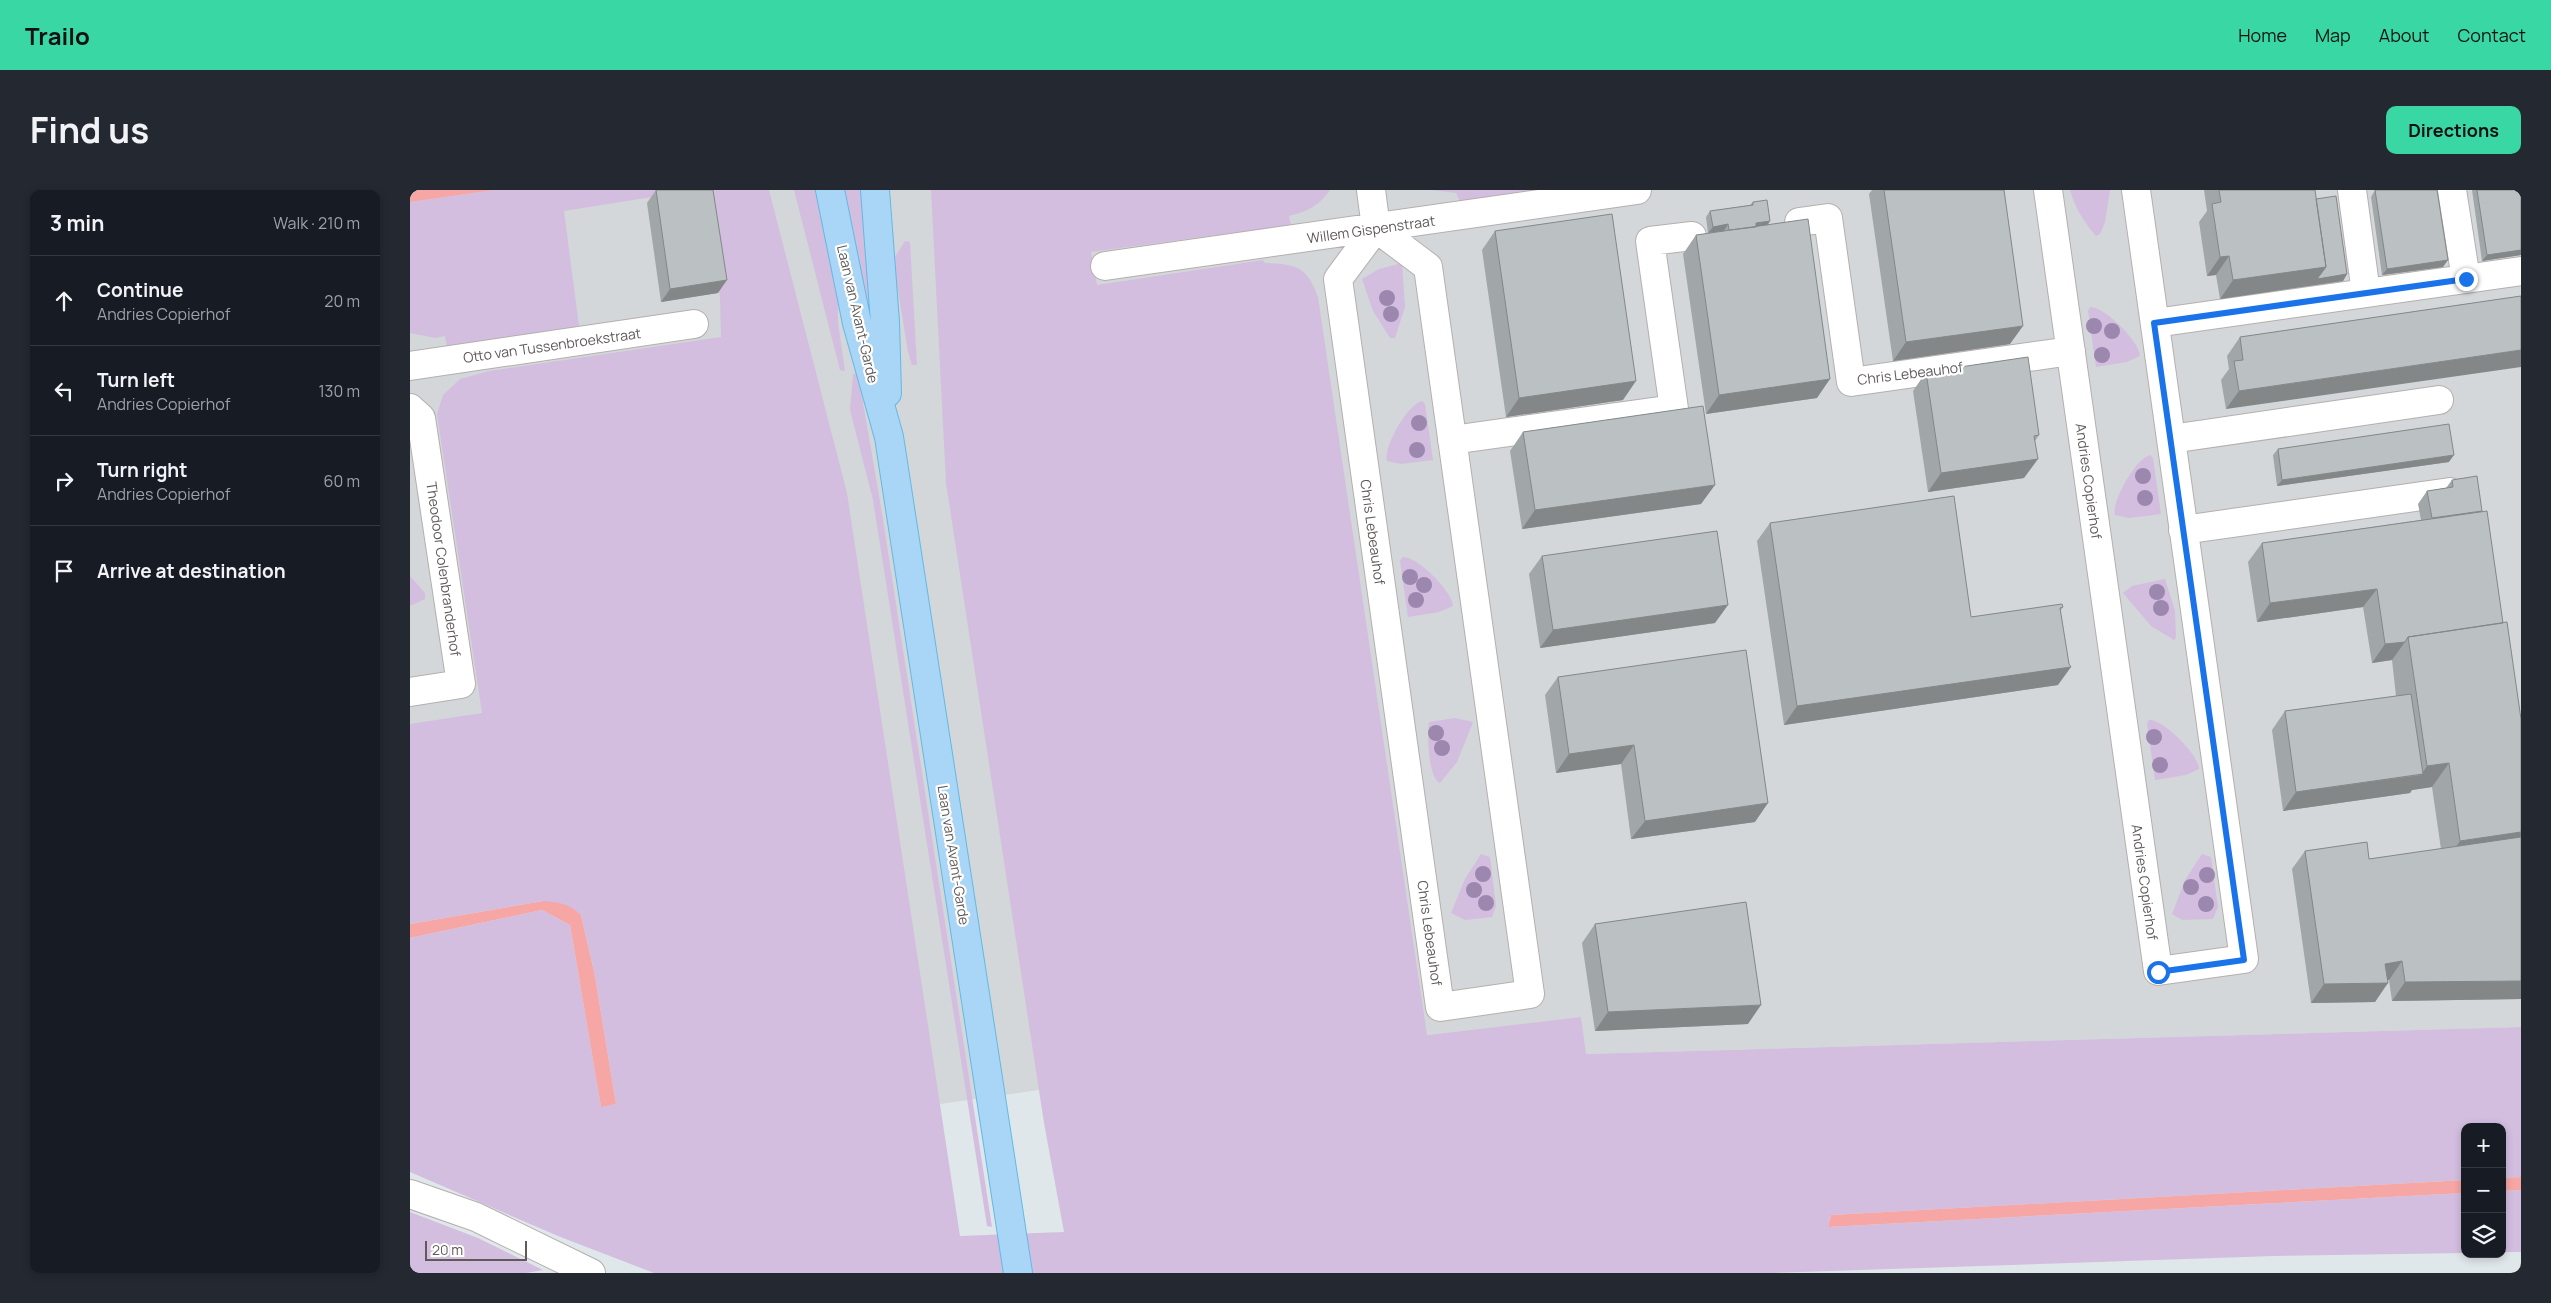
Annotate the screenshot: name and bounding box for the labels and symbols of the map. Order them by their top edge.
street label: Willem Gispenstraat [1306,211,1437,247]
street label: Laan van Avant-Garde [833,243,883,385]
route end [2455,268,2478,291]
street label: Otto van Tussenbroekstraat [462,323,643,367]
street label: Chris Lebeauhof [1856,357,1964,389]
street label: Andries Copierhof [2071,422,2107,540]
street label: Chris Lebeauhof [1356,478,1390,586]
street label: Theodoor Colenbranderhof [422,481,466,657]
street label: Laan van Avant-Garde [934,784,974,926]
street label: Andries Copierhof [2127,823,2163,941]
street label: Chris Lebeauhof [1413,879,1447,987]
route start [2147,961,2170,984]
scale bar [425,1238,528,1261]

